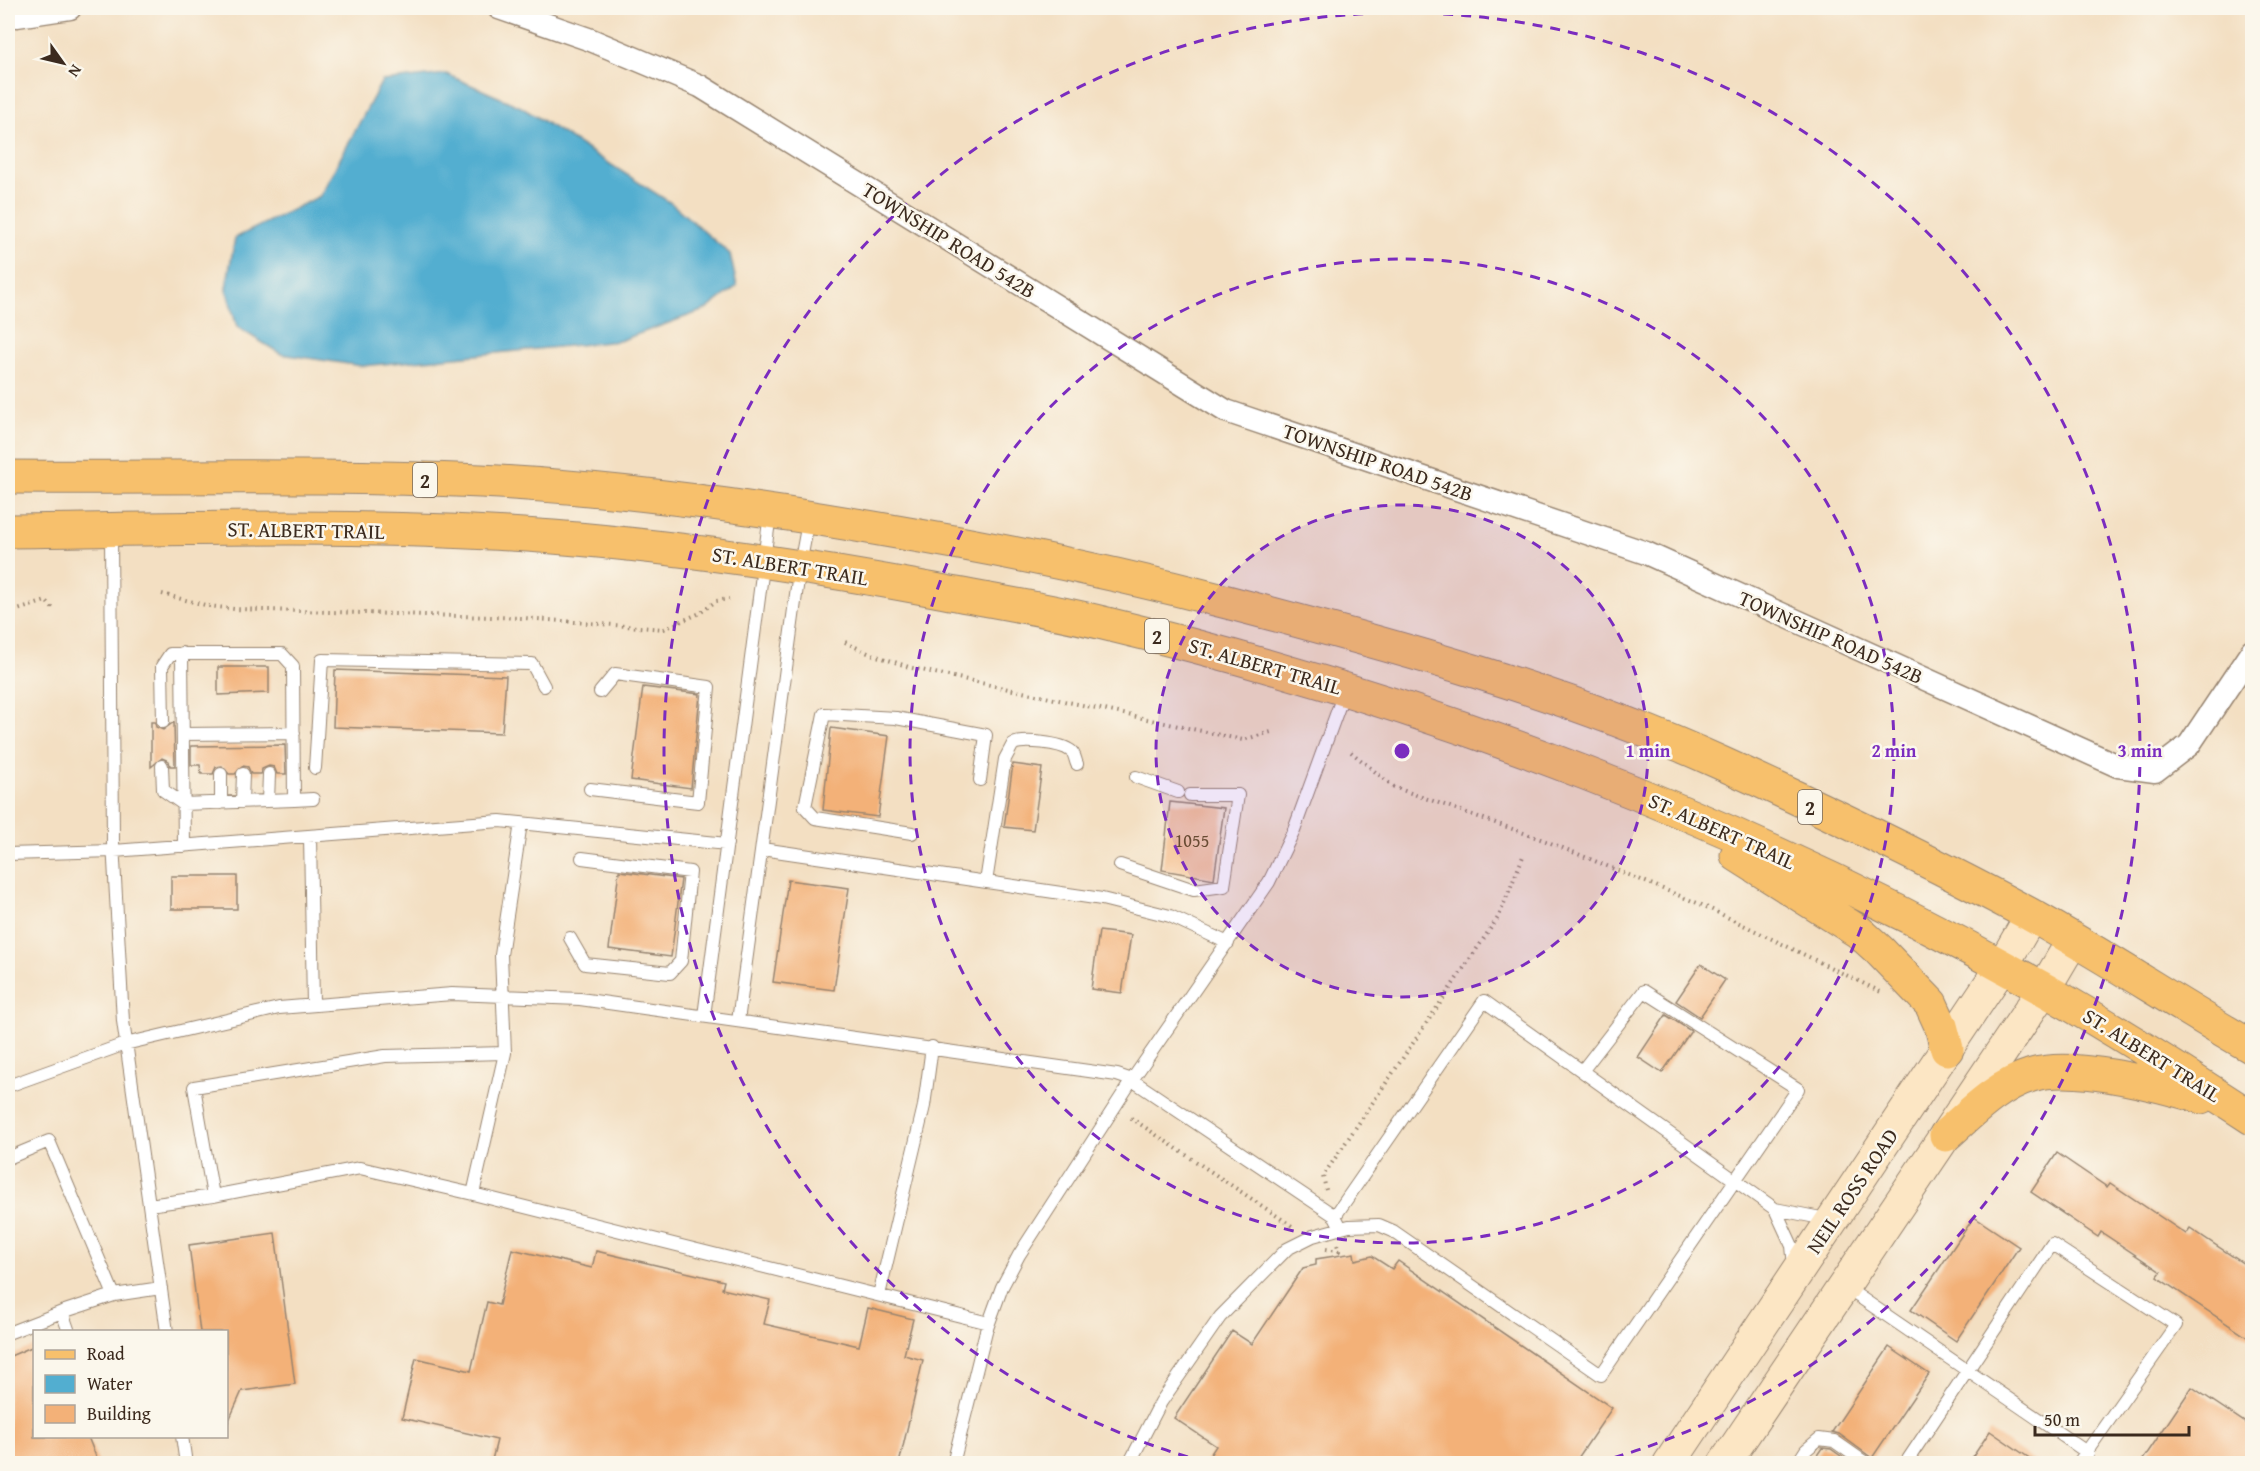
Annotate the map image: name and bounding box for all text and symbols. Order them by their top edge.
north arrow [33,33,93,93]
text: N [62,60,88,83]
street label: TOWNSHIP ROAD 542B [856,174,1042,306]
street label: TOWNSHIP ROAD 542B [1279,415,1477,509]
road number: 2 [413,463,437,497]
street label: ST. ALBERT TRAIL [227,513,385,547]
street label: ST. ALBERT TRAIL [710,538,870,594]
street label: TOWNSHIP ROAD 542B [1734,582,1928,692]
road number: 2 [1145,619,1169,653]
street label: ST. ALBERT TRAIL [1185,629,1345,703]
text: 1 min [1626,737,1671,764]
text: 2 min [1872,737,1917,764]
text: 3 min [2118,737,2163,764]
centre of rings [1392,741,1412,761]
street label: ST. ALBERT TRAIL [1644,785,1800,877]
road number: 2 [1798,790,1822,824]
house number: 1055 [1175,827,1209,854]
street label: ST. ALBERT TRAIL [2077,1000,2227,1110]
street label: NEIL ROSS ROAD [1798,1122,1906,1260]
legend [33,1330,228,1438]
text: Road [87,1340,125,1367]
text: Water [87,1370,133,1397]
scale bar [2035,1399,2190,1437]
text: Building [87,1400,151,1427]
text: 50 m [2044,1406,2080,1433]

